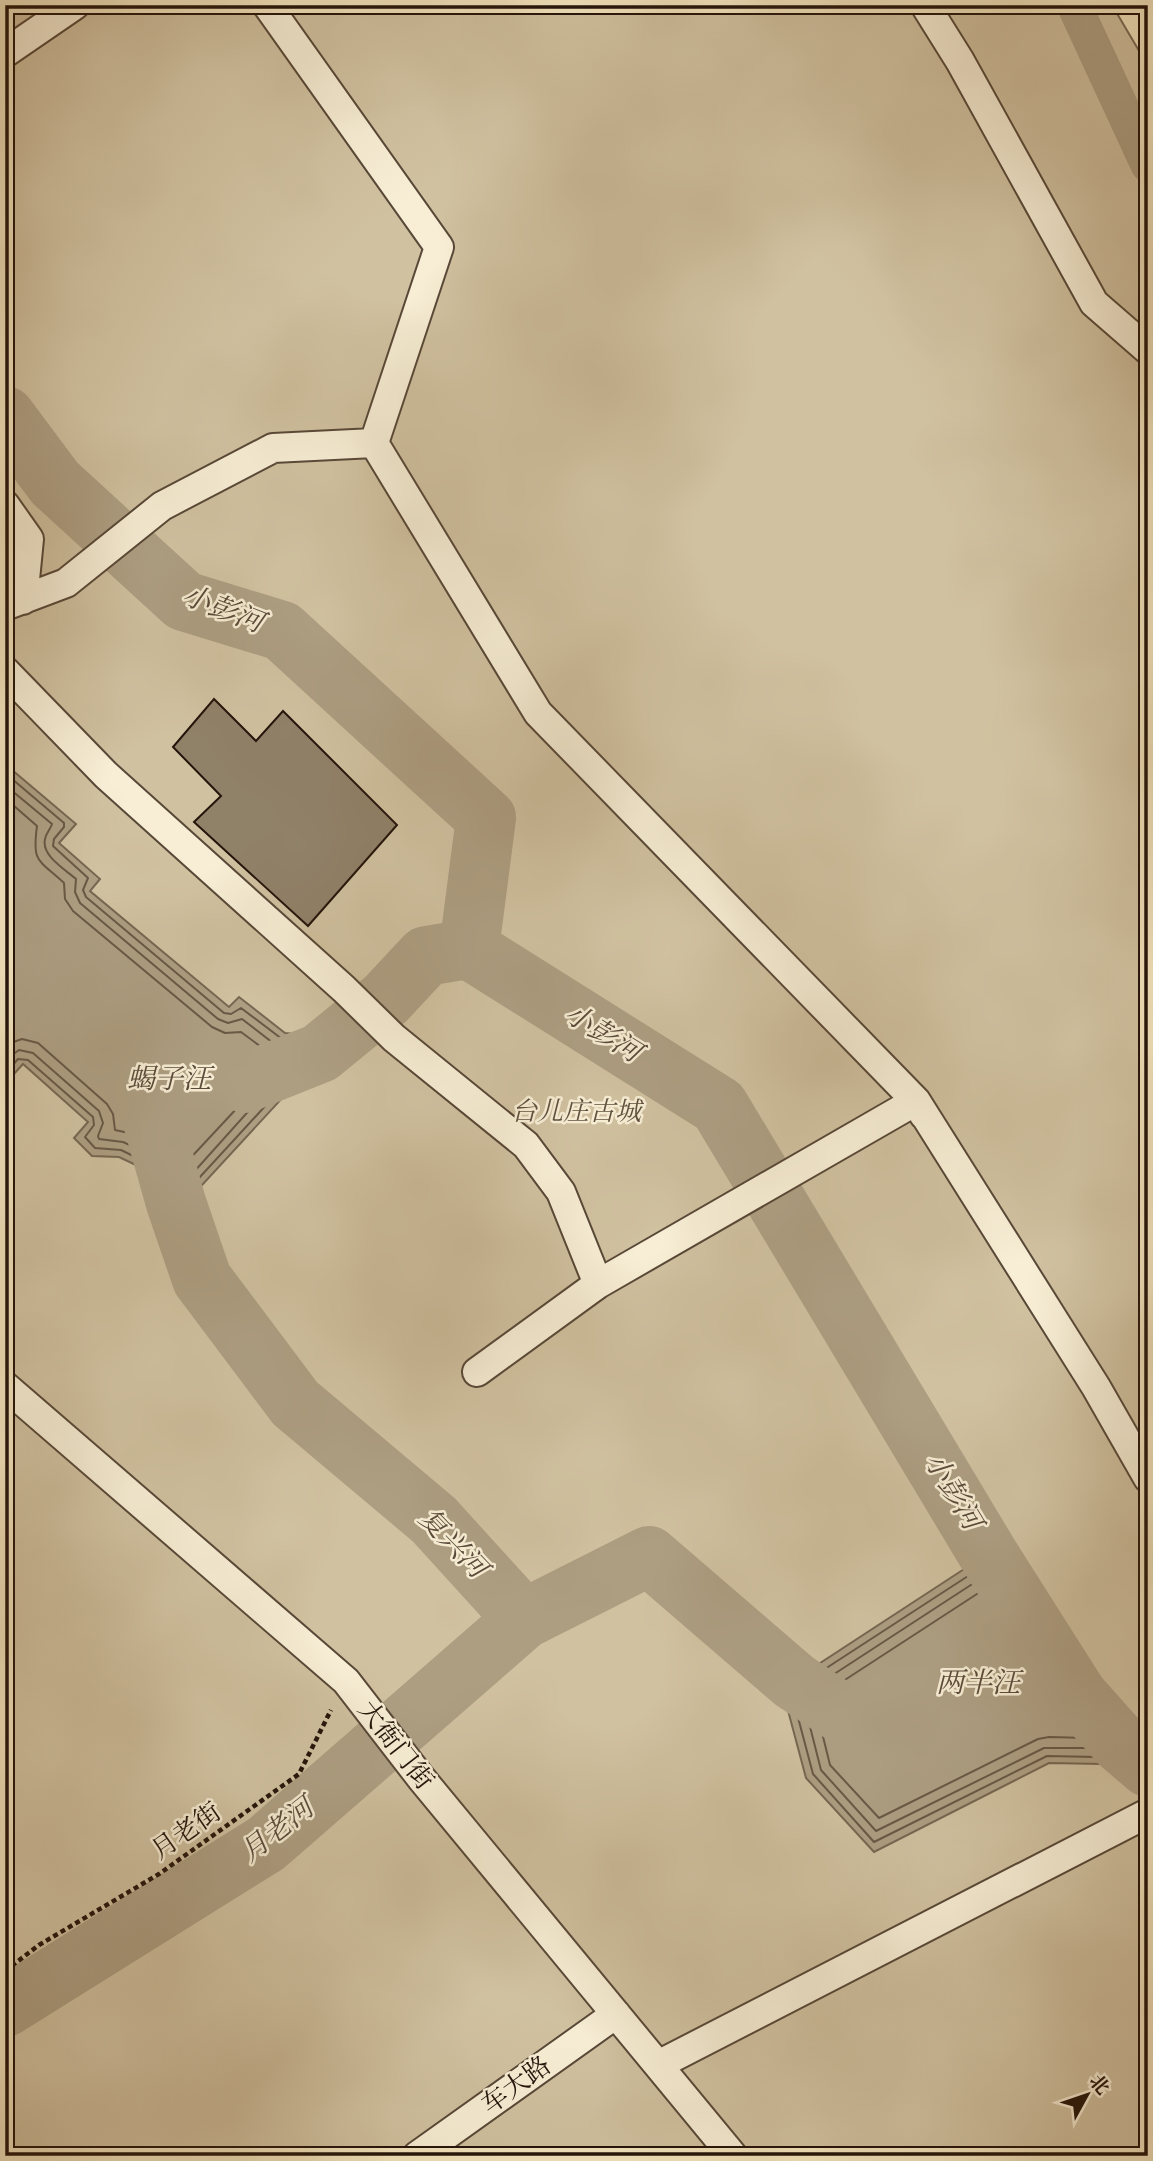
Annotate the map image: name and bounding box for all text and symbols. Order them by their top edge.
water label: 小彭河 [177,576,274,644]
water label: 小彭河 [557,995,653,1074]
water label: 蝎子汪 [127,1060,215,1098]
park label: 台儿庄古城 [511,1094,645,1129]
water label: 小彭河 [915,1445,993,1541]
water label: 复兴河 [410,1500,499,1590]
water label: 两半汪 [936,1664,1024,1702]
street label: 大衙门街 [350,1693,442,1797]
water label: 月老河 [232,1786,326,1871]
street label: 月老街 [144,1794,228,1868]
street label: 车大路 [474,2048,558,2122]
north arrow [1052,2060,1122,2130]
text: 北 [1083,2069,1115,2100]

